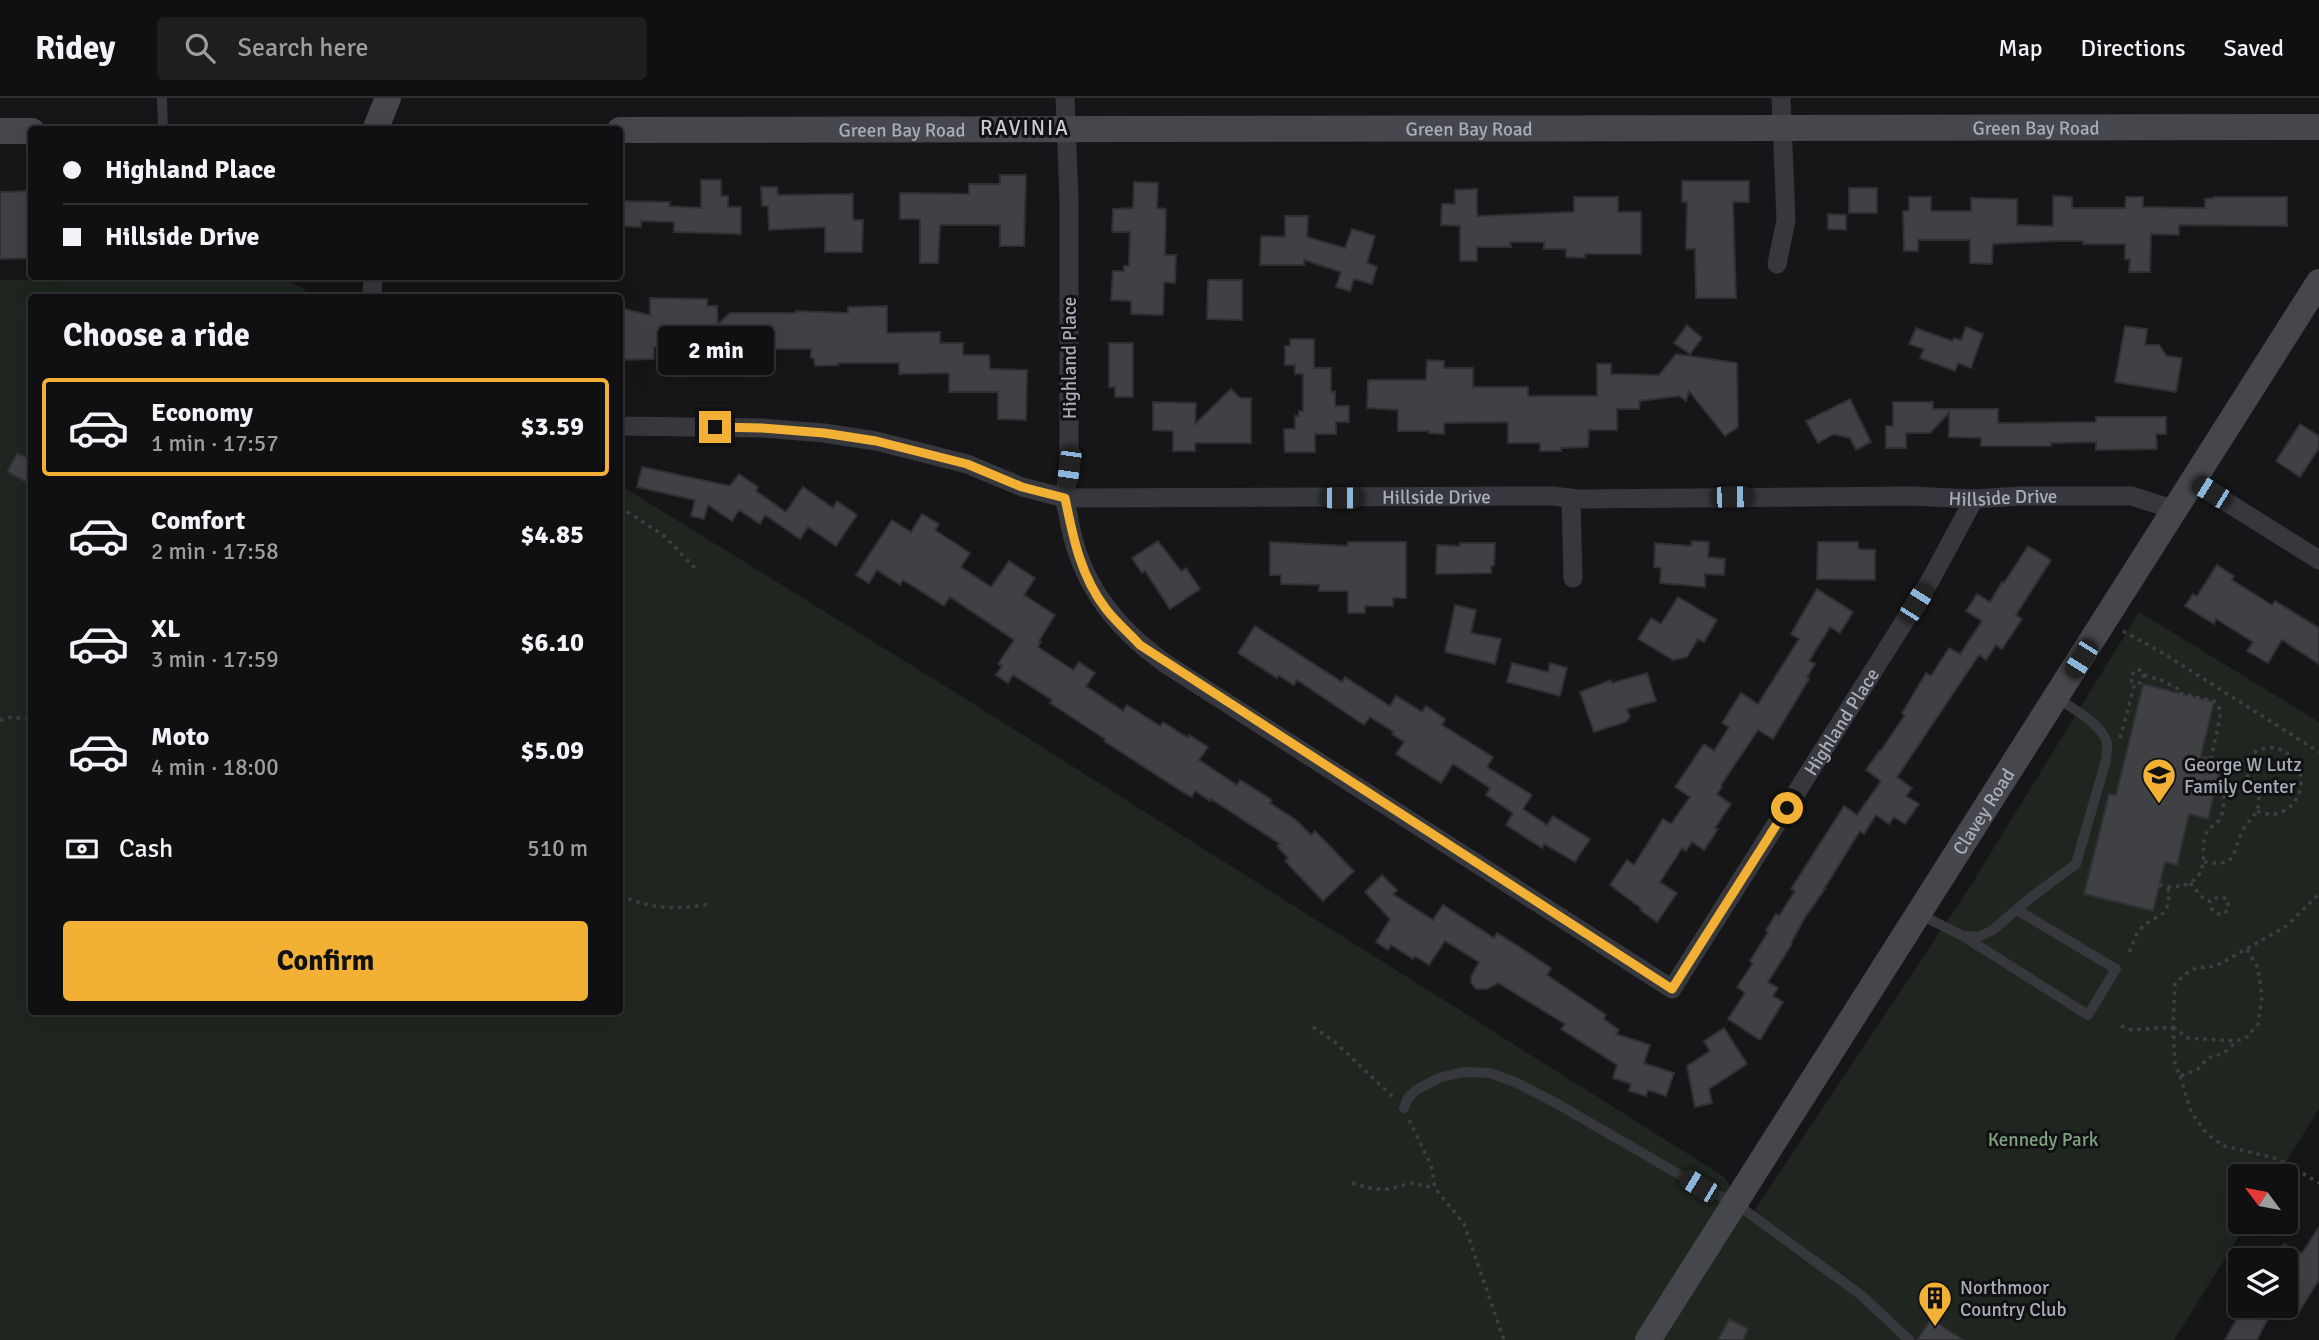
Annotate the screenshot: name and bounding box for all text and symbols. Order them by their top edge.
search box [157,17,647,80]
text: Ridey [35,28,115,69]
icon: search [181,29,219,67]
text: Search here [237,32,369,64]
text: Map [1998,33,2043,63]
text: Directions [2081,33,2186,63]
text: Saved [2224,33,2284,63]
district label: RAVINIA [980,115,1070,141]
street label: Green Bay Road [1972,116,2100,141]
street label: Green Bay Road [1405,117,1533,142]
street label: Green Bay Road [838,118,966,143]
text: Highland Place [105,154,276,186]
text: Hillside Drive [105,221,260,253]
street label: Highland Place [1058,297,1082,419]
text: Choose a ride [63,316,250,355]
callout: 2 min [657,326,773,374]
text: 2 min [688,336,744,365]
icon: car [67,396,130,459]
text: Economy [151,397,253,429]
text: $3.59 [520,411,584,443]
route end [699,411,731,443]
text: 1 min · 17:57 [151,429,279,458]
car [1056,445,1083,489]
car [2188,472,2235,512]
street label: Hillside Drive [1382,485,1491,510]
street label: Hillside Drive [1948,485,2057,512]
car [1711,486,1754,508]
car [1322,488,1364,509]
icon: car [67,504,130,567]
text: Comfort [151,505,245,537]
text: $4.85 [520,519,584,551]
text: 2 min · 17:58 [151,537,279,566]
car [1896,580,1937,626]
icon: car [67,612,130,675]
text: XL [151,613,181,645]
text: $6.10 [520,627,584,659]
car [2061,636,2102,682]
text: 3 min · 17:59 [151,645,279,674]
street label: Highland Place [1799,664,1885,780]
icon: car [67,720,130,783]
text: Moto [151,721,209,753]
text: $5.09 [520,735,584,767]
text: 4 min · 18:00 [151,753,279,782]
place label: George W Lutz Family Center [2184,753,2302,799]
school or university icon: George W Lutz Family Center [2140,756,2178,805]
street label: Clavey Road [1948,764,2020,860]
route start [1771,792,1803,824]
icon: cash [63,830,101,868]
text: Cash [119,833,173,865]
text: 510 m [527,834,588,863]
button: Confirm [63,921,588,1001]
park label: Kennedy Park [1988,1128,2099,1152]
north arrow [2228,1164,2298,1234]
map controls [2228,1164,2298,1318]
car [1676,1166,1723,1206]
button: layers [2228,1248,2298,1318]
place label: Northmoor Country Club [1960,1276,2066,1322]
building icon: Northmoor Country Club [1916,1279,1954,1328]

